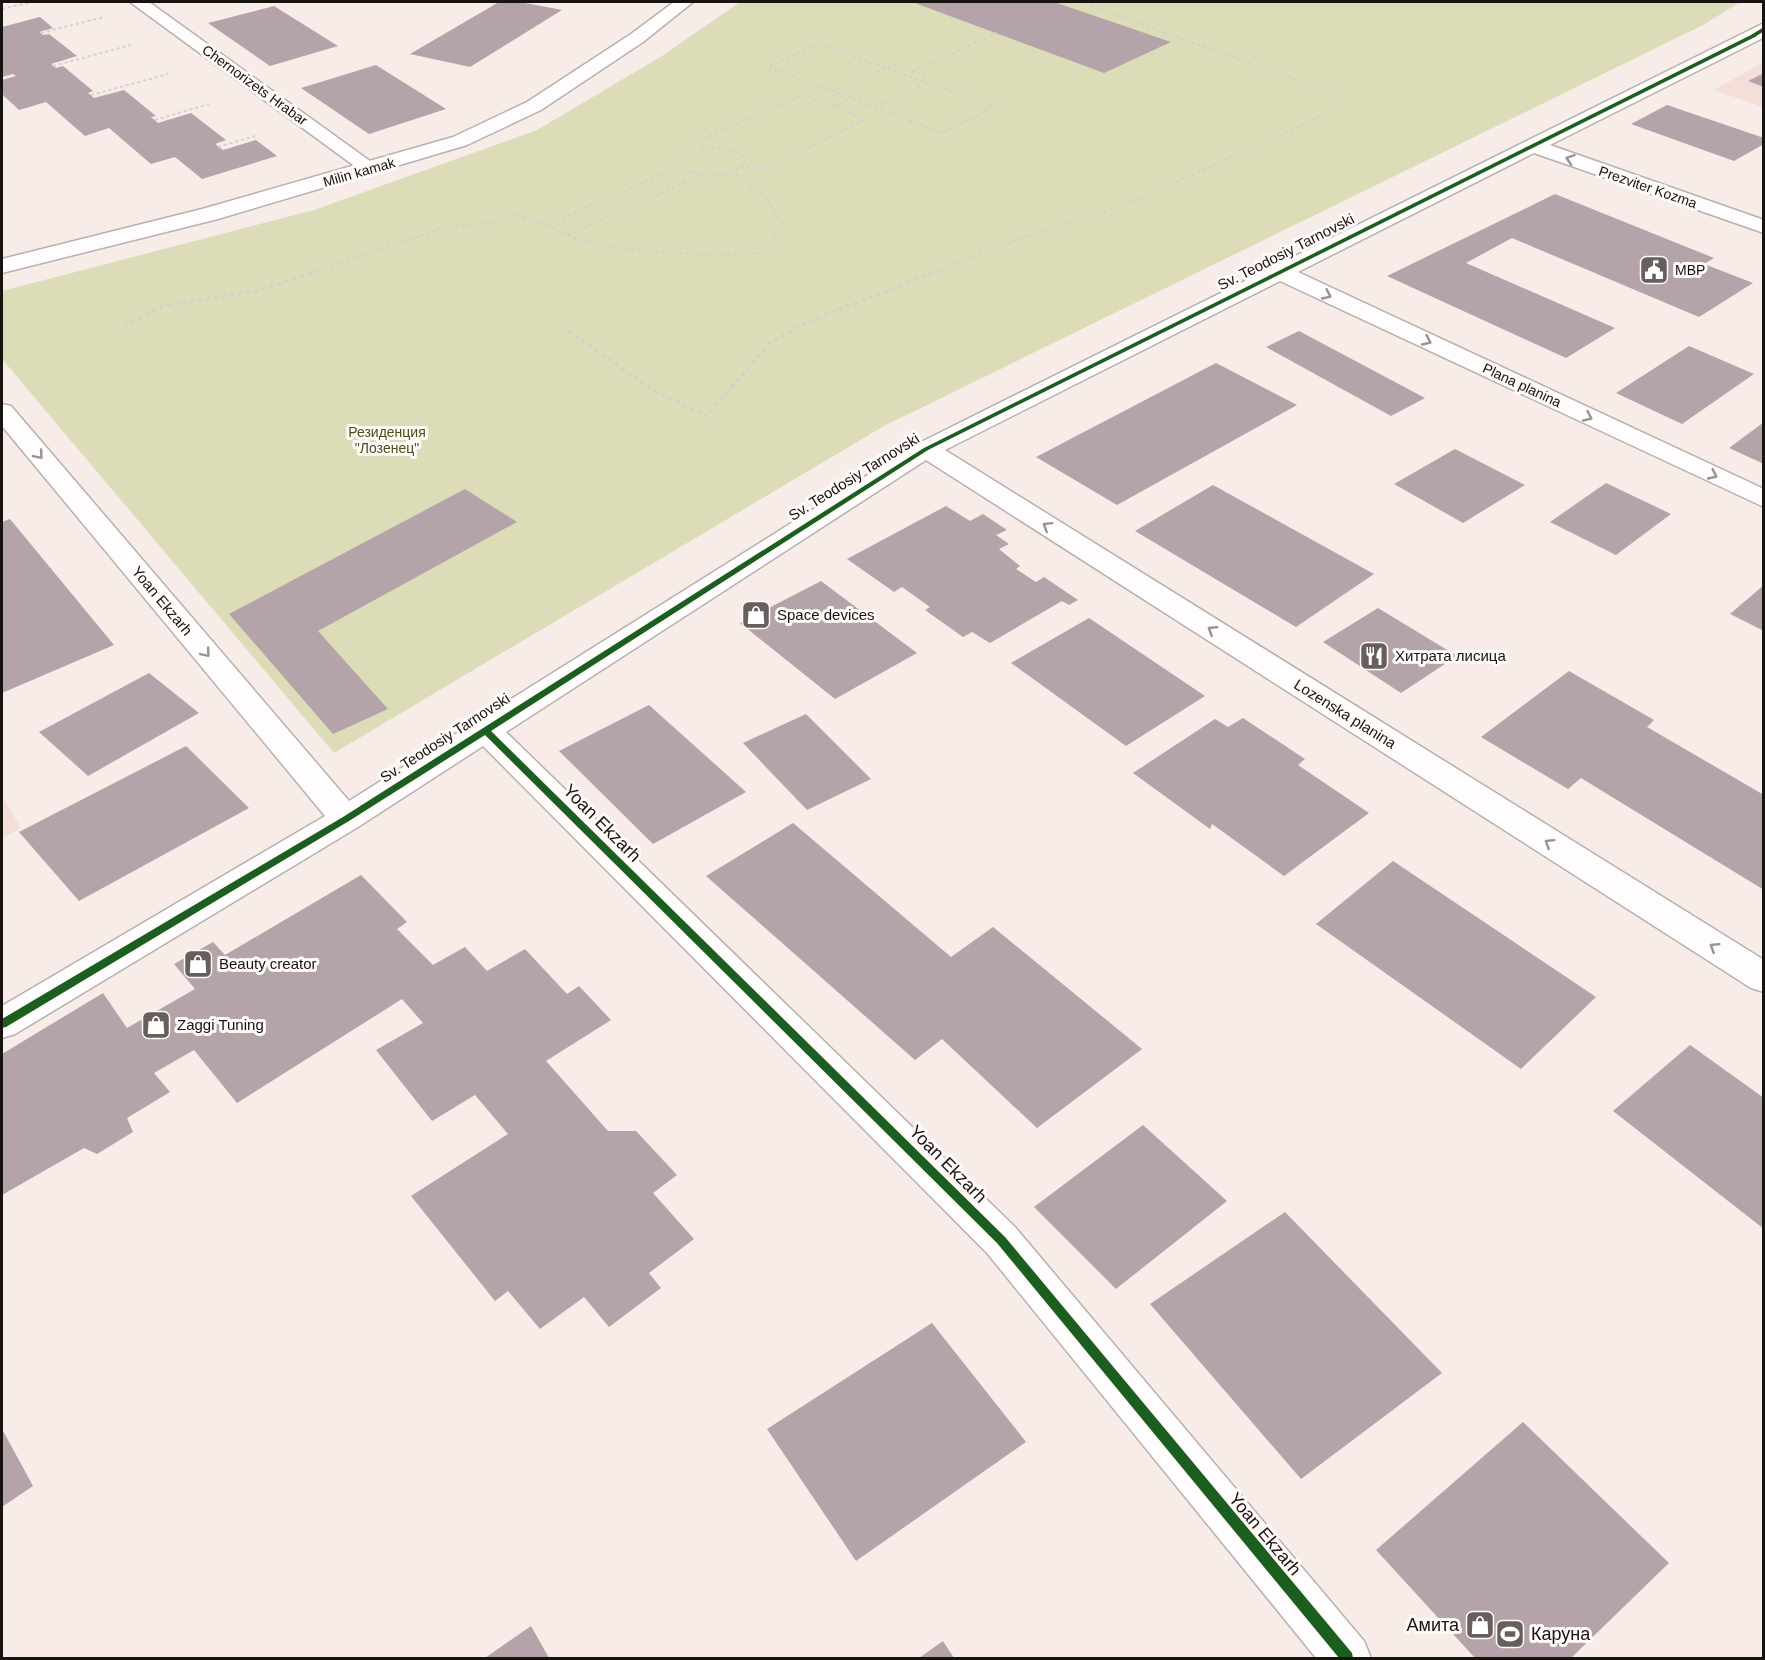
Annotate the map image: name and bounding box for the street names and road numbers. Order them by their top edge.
street label: Chernorizets Hrabar [199,41,311,129]
street label: Milin kamak [321,154,398,190]
street label: Prezviter Kozma [1597,163,1699,211]
street label: Sv. Teodosiy Tarnovski [1215,210,1357,293]
street label: Plana planina [1480,360,1564,410]
street label: Sv. Teodosiy Tarnovski [785,429,922,524]
street label: Yoan Ekzarh [129,563,196,639]
street label: Lozenska planina [1291,675,1400,752]
street label: Sv. Teodosiy Tarnovski [377,689,513,786]
street label: Yoan Ekzarh [559,780,645,866]
street label: Yoan Ekzarh [905,1121,991,1207]
street label: Yoan Ekzarh [1225,1489,1305,1579]

